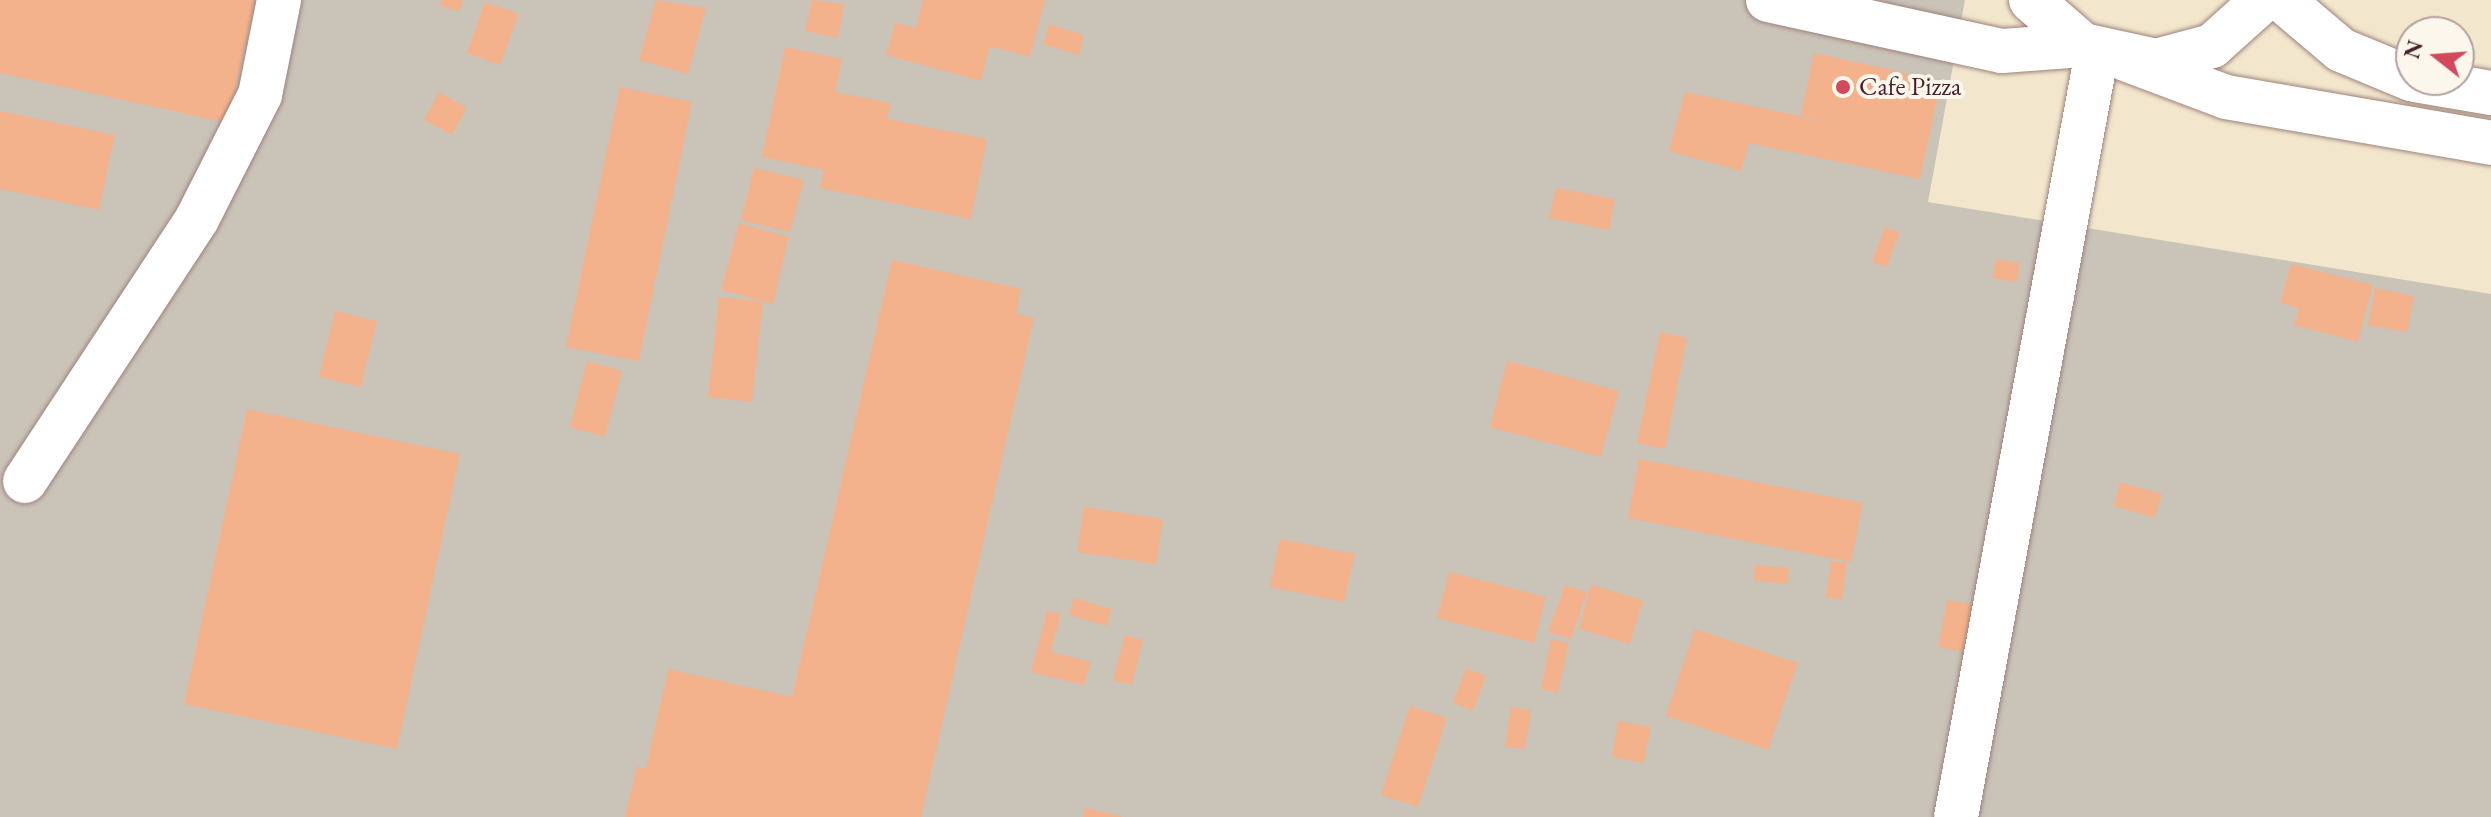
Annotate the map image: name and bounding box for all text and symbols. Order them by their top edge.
north arrow [2395,16,2475,96]
text: N [2397,37,2430,62]
place label: Cafe Pizza [1859,71,1961,103]
marker: Cafe Pizza [1834,78,1852,96]

